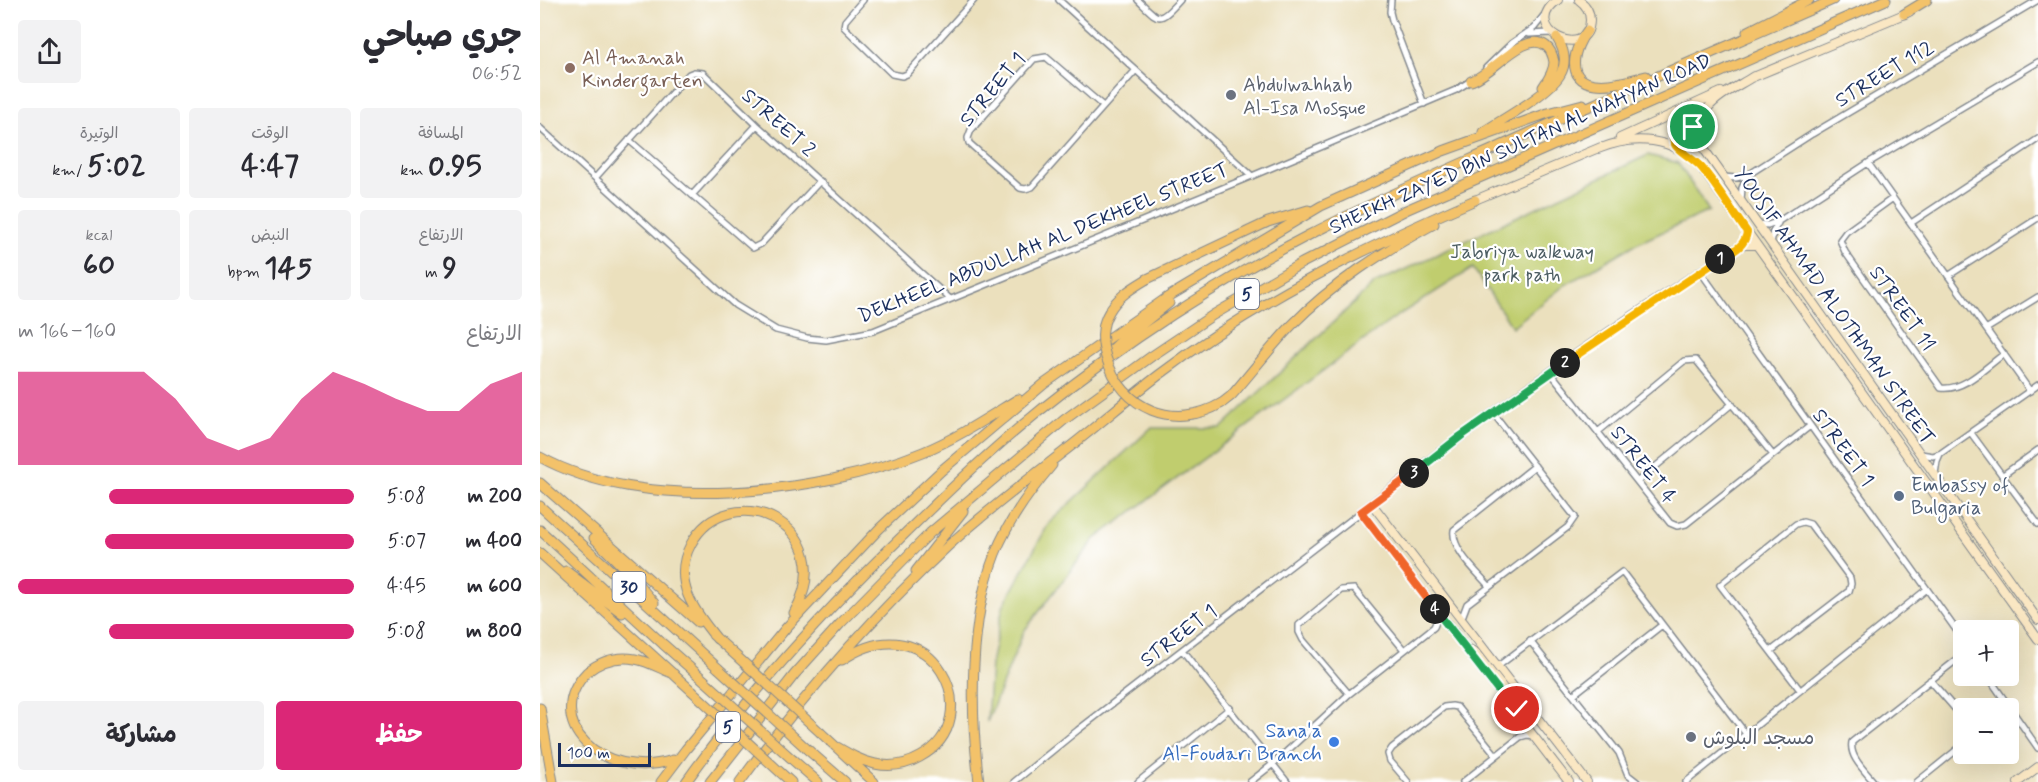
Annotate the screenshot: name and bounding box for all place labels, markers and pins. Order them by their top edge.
place label: Al Amanah Kindergarten [582,45,703,97]
marker: Al Amanah Kindergarten [563,61,577,75]
place label: Abdulwahhab Al-Isa Mosque [1243,72,1366,122]
marker: Abdulwahhab Al-Isa Mosque [1224,88,1238,102]
pin [1667,101,1718,152]
pin: 1 [1705,244,1735,274]
pin: 2 [1550,348,1580,378]
pin: 3 [1399,458,1429,488]
place label: Embassy of Bulgaria [1911,472,2009,523]
marker: Embassy of Bulgaria [1892,489,1906,503]
pin: 4 [1420,594,1450,624]
pin [1491,683,1542,734]
place label: Sana'a Al-Foudari Branch [1162,718,1322,768]
place label: مسجد البلوش [1703,725,1814,752]
marker: مسجد البلوش [1684,730,1698,744]
marker: Sana'a Al-Foudari Branch [1327,735,1341,749]

